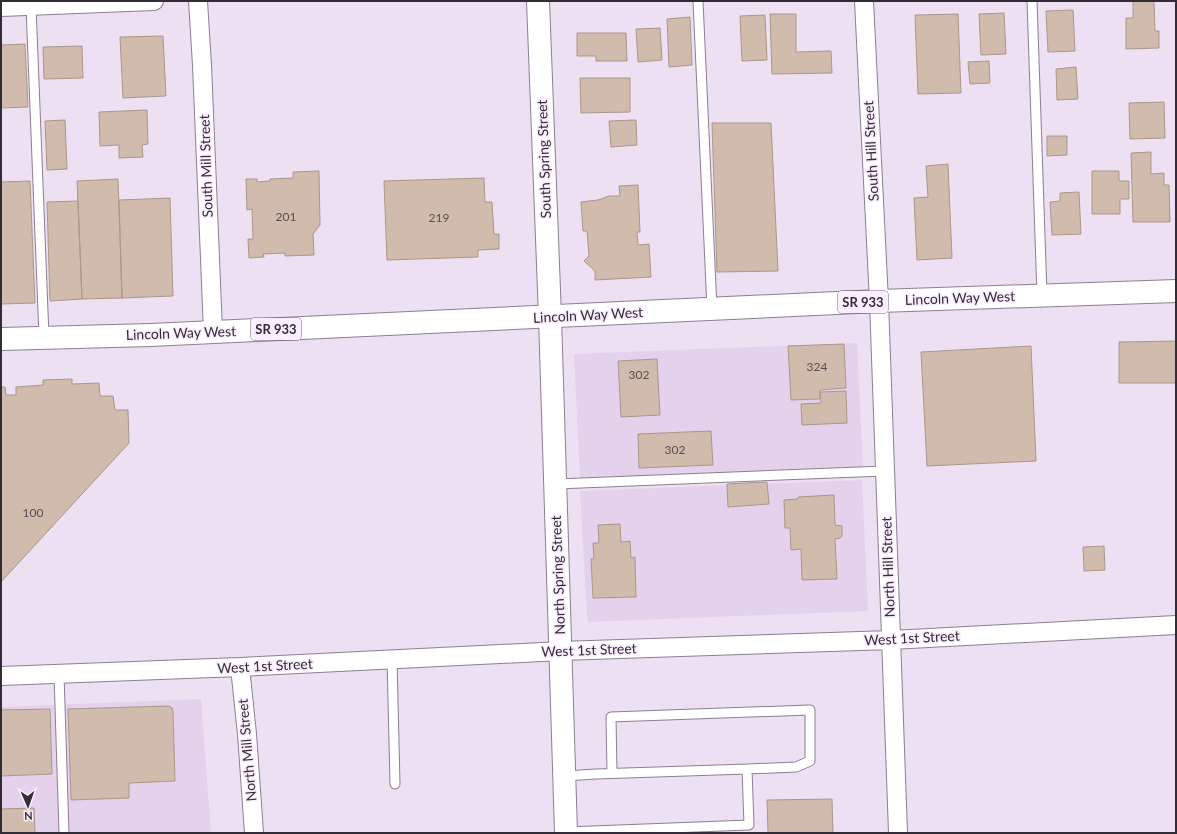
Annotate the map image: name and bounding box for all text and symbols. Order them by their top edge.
street label: South Spring Street [533,99,554,219]
street label: South Hill Street [859,100,882,202]
street label: South Mill Street [195,114,216,218]
house number: 201 [276,209,296,224]
house number: 219 [429,210,449,225]
street label: Lincoln Way West [905,287,1015,308]
road number: SR 933 [838,291,888,313]
street label: Lincoln Way West [532,303,644,326]
road number: SR 933 [251,318,301,340]
street label: Lincoln Way West [126,322,236,343]
house number: 324 [807,359,827,374]
house number: 302 [629,367,649,382]
house number: 302 [665,442,685,457]
house number: 100 [23,505,43,520]
street label: North Spring Street [547,515,568,635]
street label: North Hill Street [877,516,898,618]
street label: West 1st Street [864,627,960,648]
street label: West 1st Street [541,639,637,660]
street label: West 1st Street [217,655,313,676]
street label: North Mill Street [234,698,259,802]
north arrow [8,786,48,826]
text: N [24,810,33,823]

